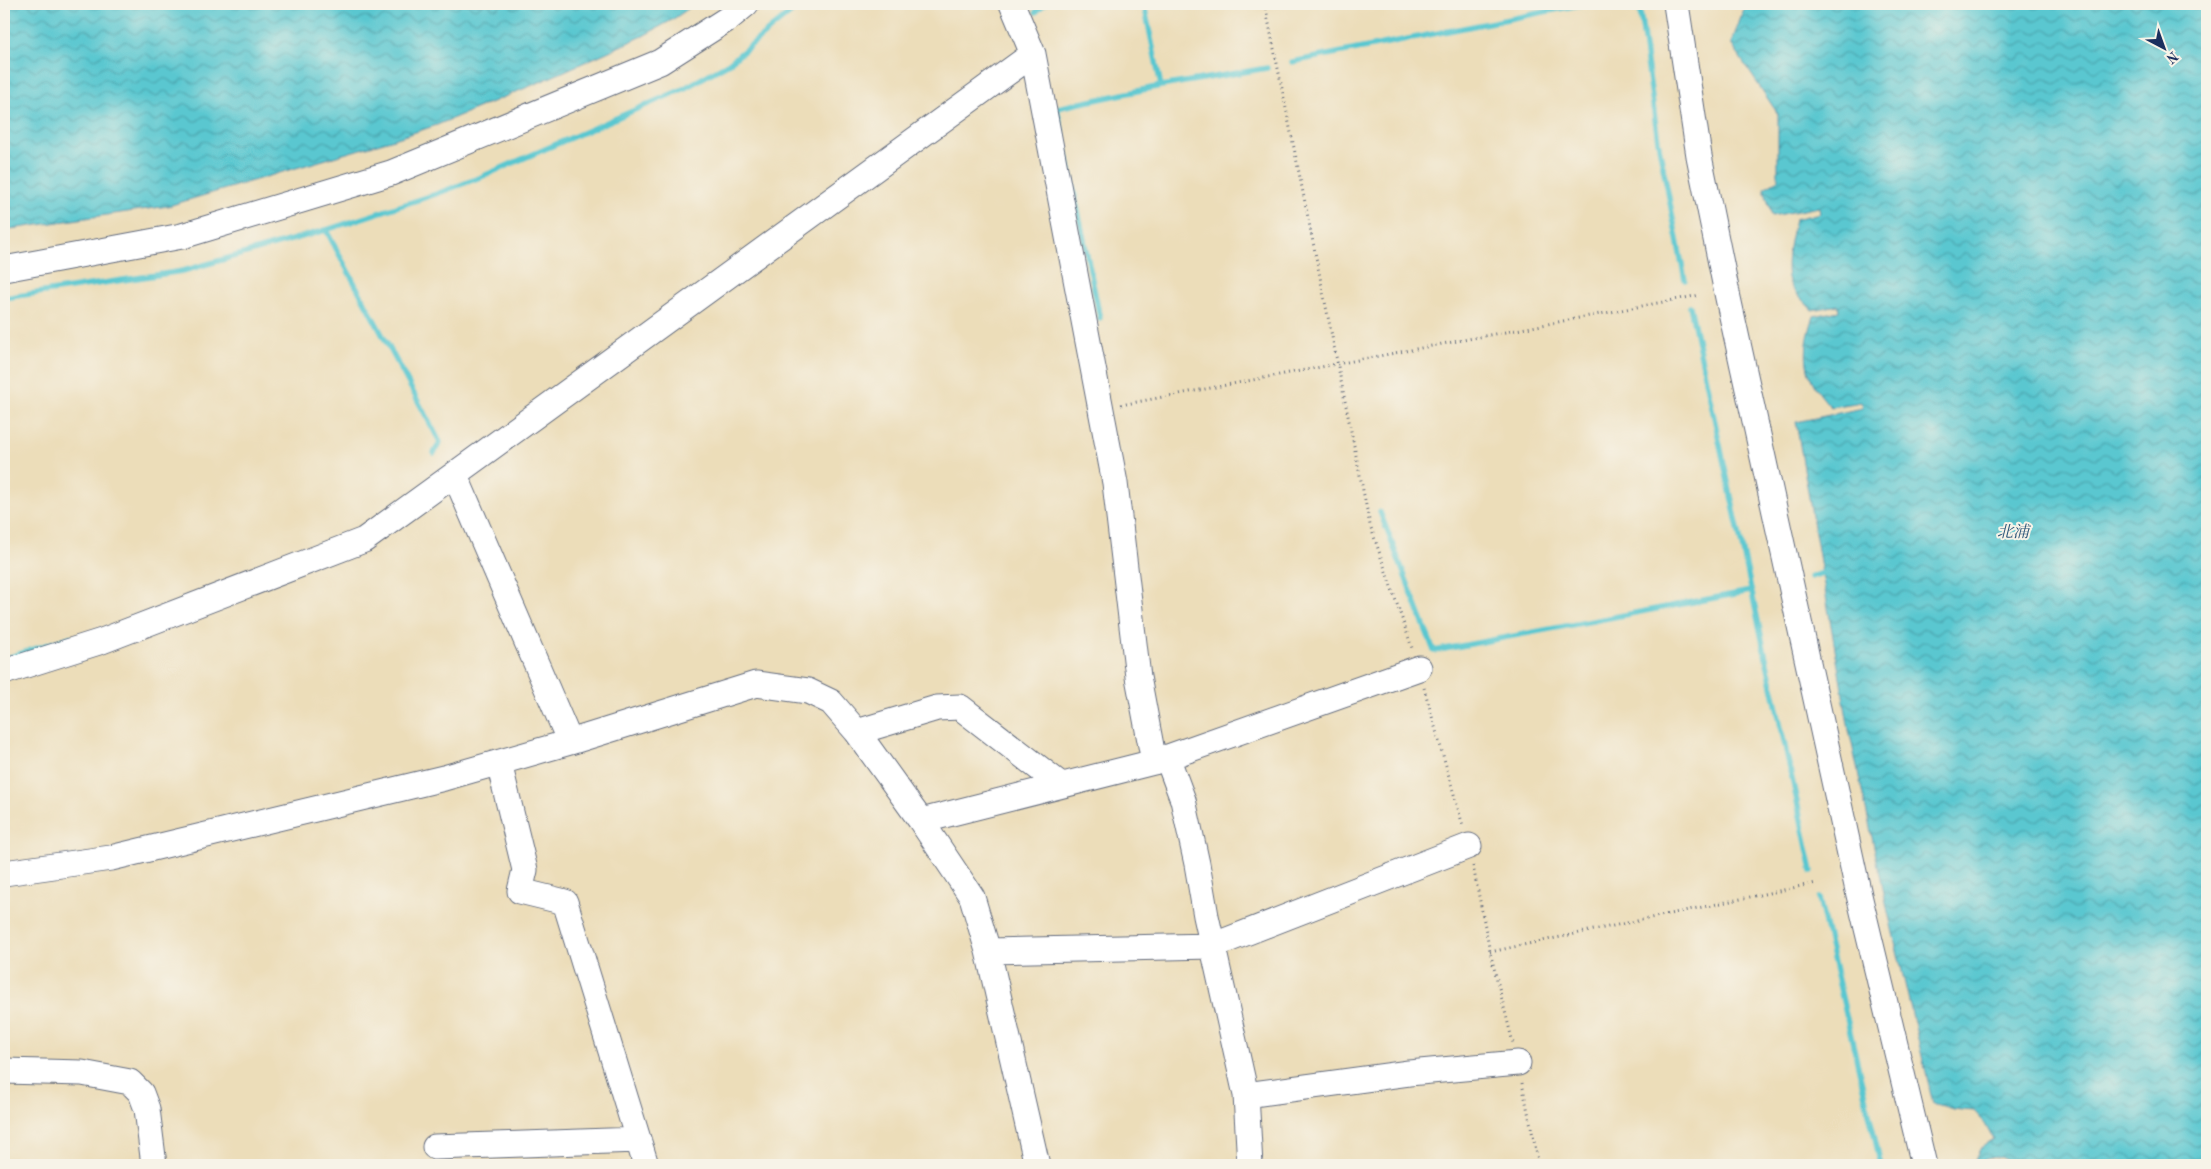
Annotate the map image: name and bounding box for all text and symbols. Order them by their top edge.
north arrow [2138,22,2188,72]
text: N [2163,48,2181,66]
water label: 北浦 [1997,523,2032,541]

